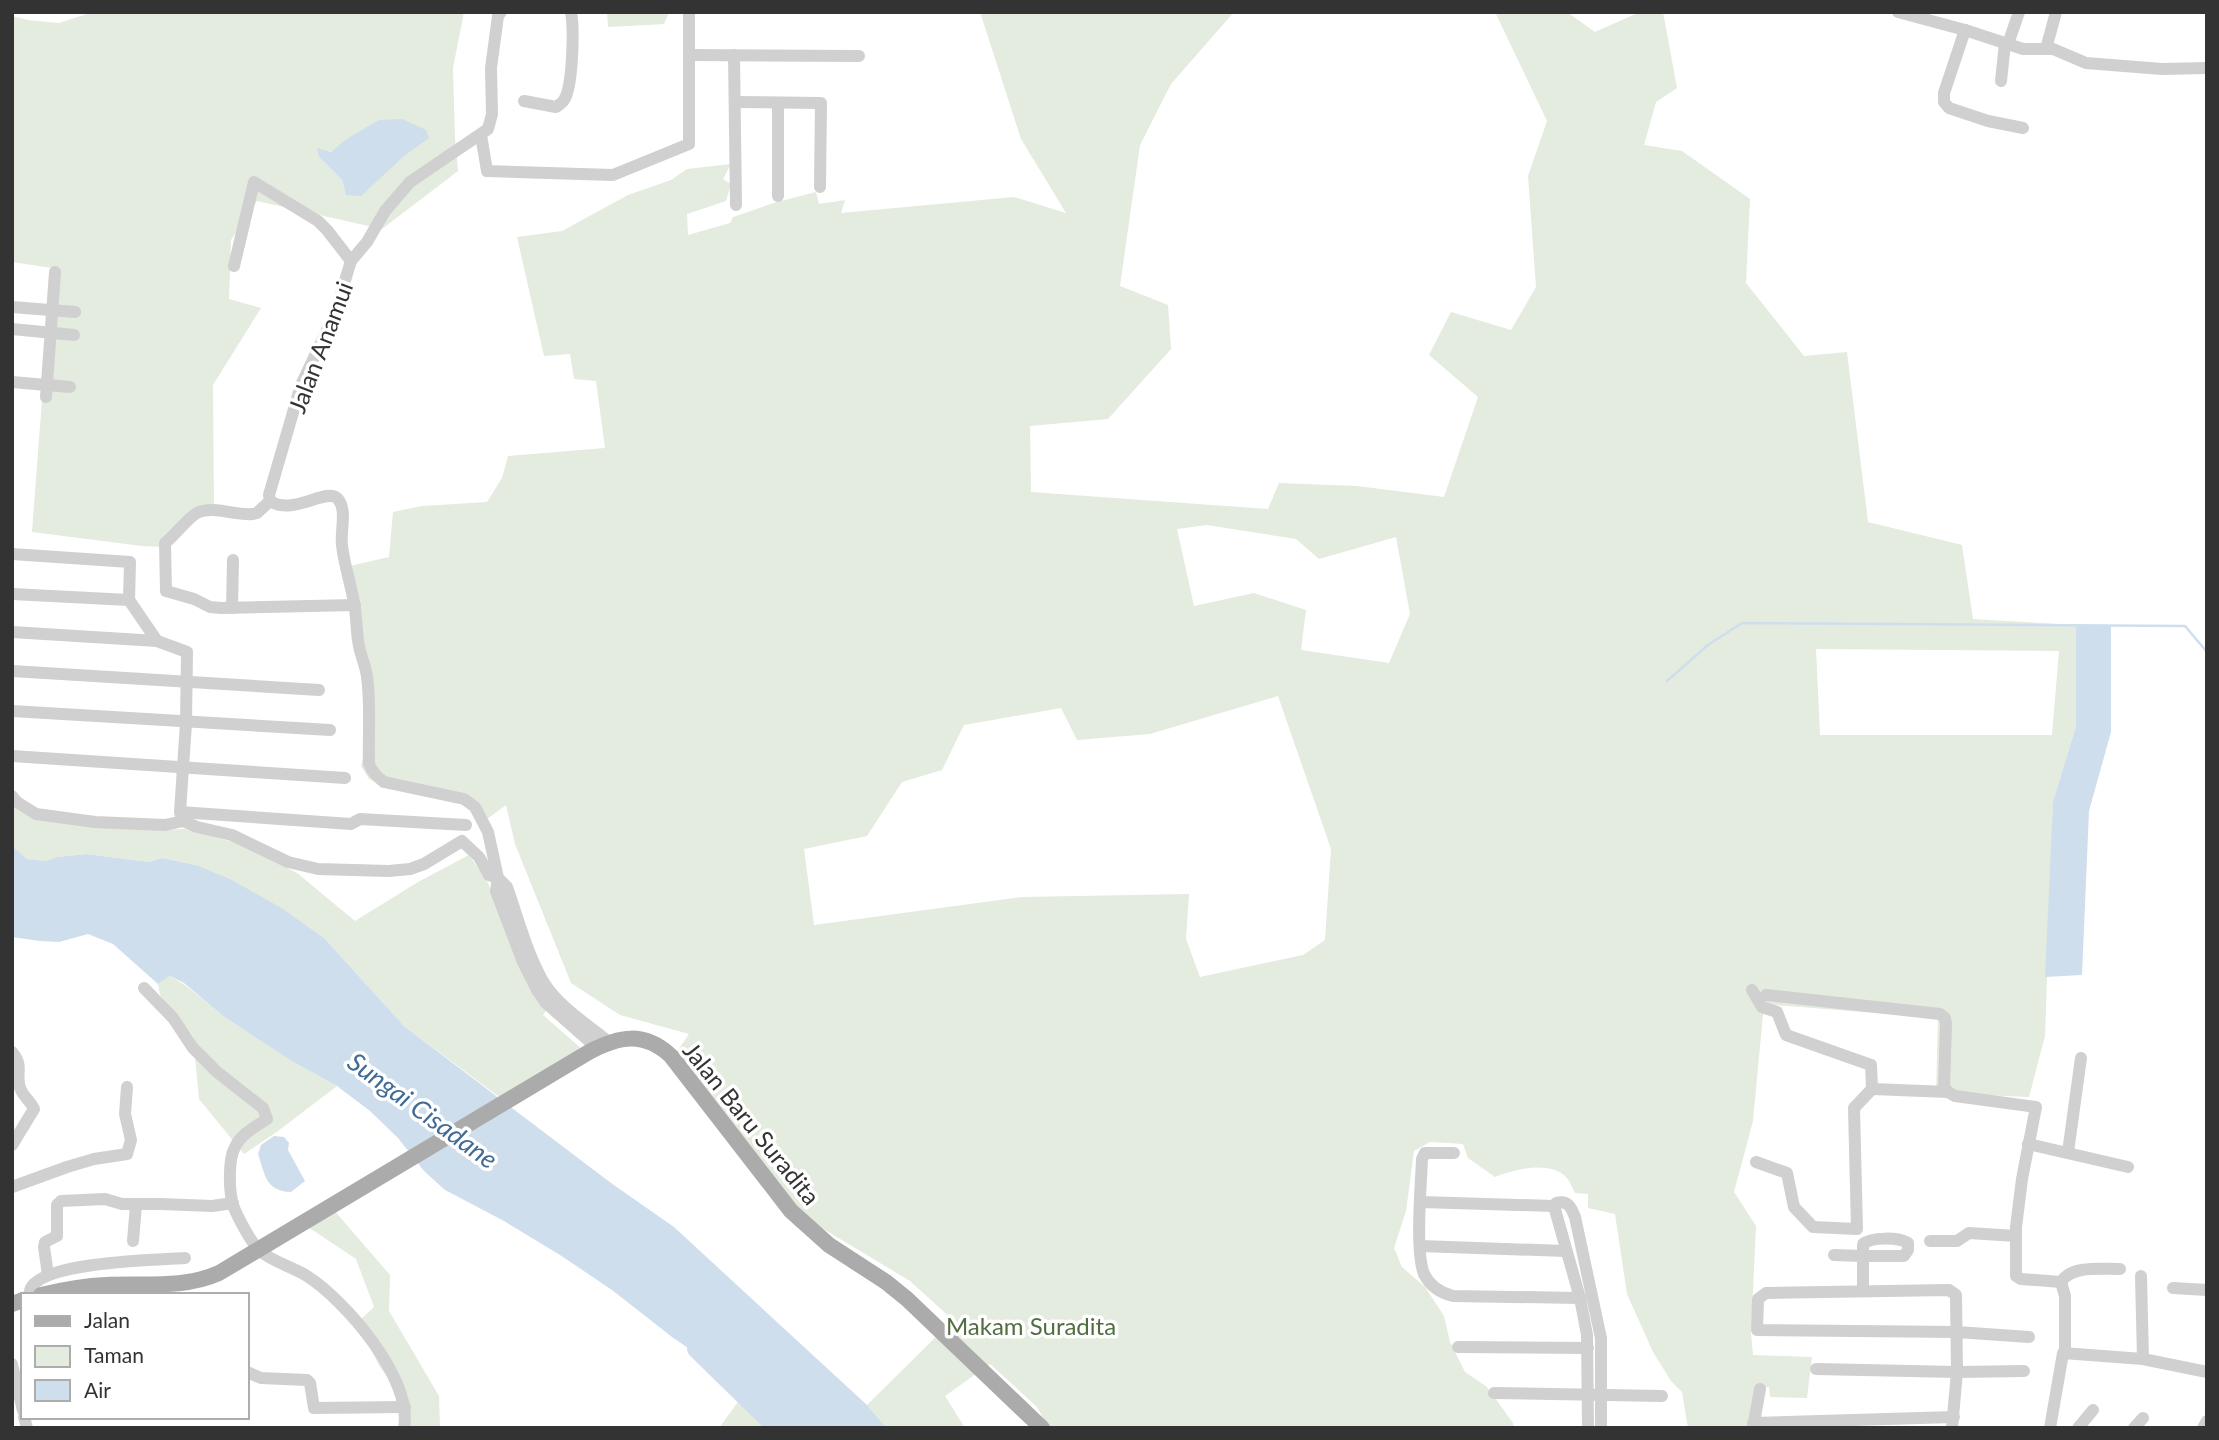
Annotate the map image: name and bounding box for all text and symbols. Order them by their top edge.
street label: Jalan Anamui [282,277,358,417]
street label: Jalan Baru Suradita [678,1036,826,1210]
water label: Sungai Cisadane [342,1045,504,1175]
legend [21,1293,248,1419]
text: Jalan [84,1307,130,1332]
park label: Makam Suradita [946,1311,1116,1340]
text: Taman [84,1342,144,1367]
text: Air [84,1377,111,1402]

